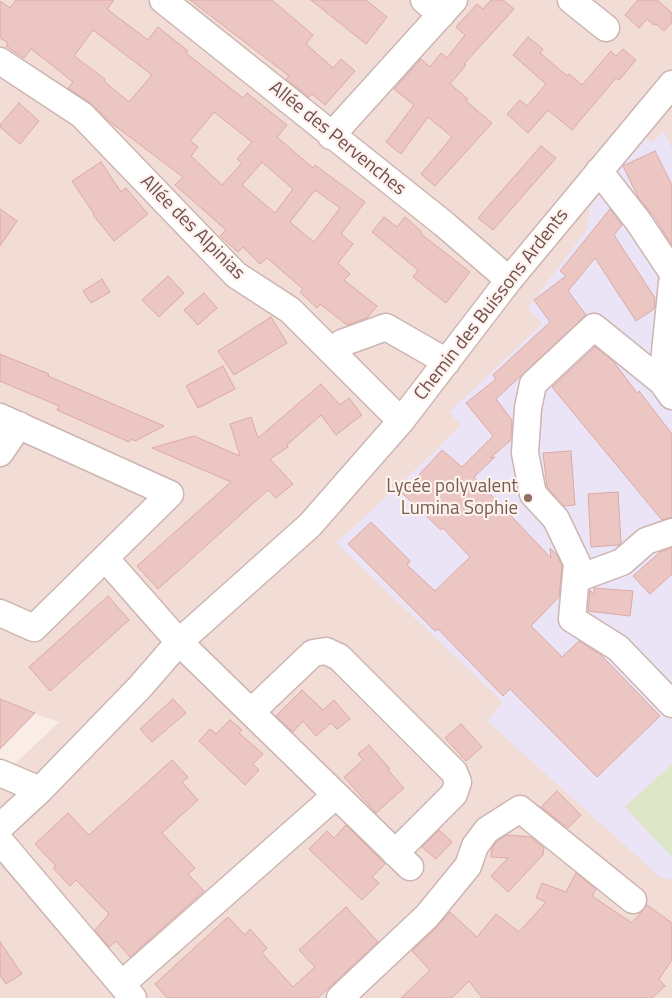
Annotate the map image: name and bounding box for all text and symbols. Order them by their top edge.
street label: Allée des Pervenches [264,77,410,201]
street label: Allée des Alpinias [135,171,249,285]
street label: Chemin des Buissons Ardents [410,205,574,405]
place label: Lycée polyvalent Lumina Sophie [386,476,518,520]
marker: Lycée polyvalent Lumina Sophie [522,492,534,504]

